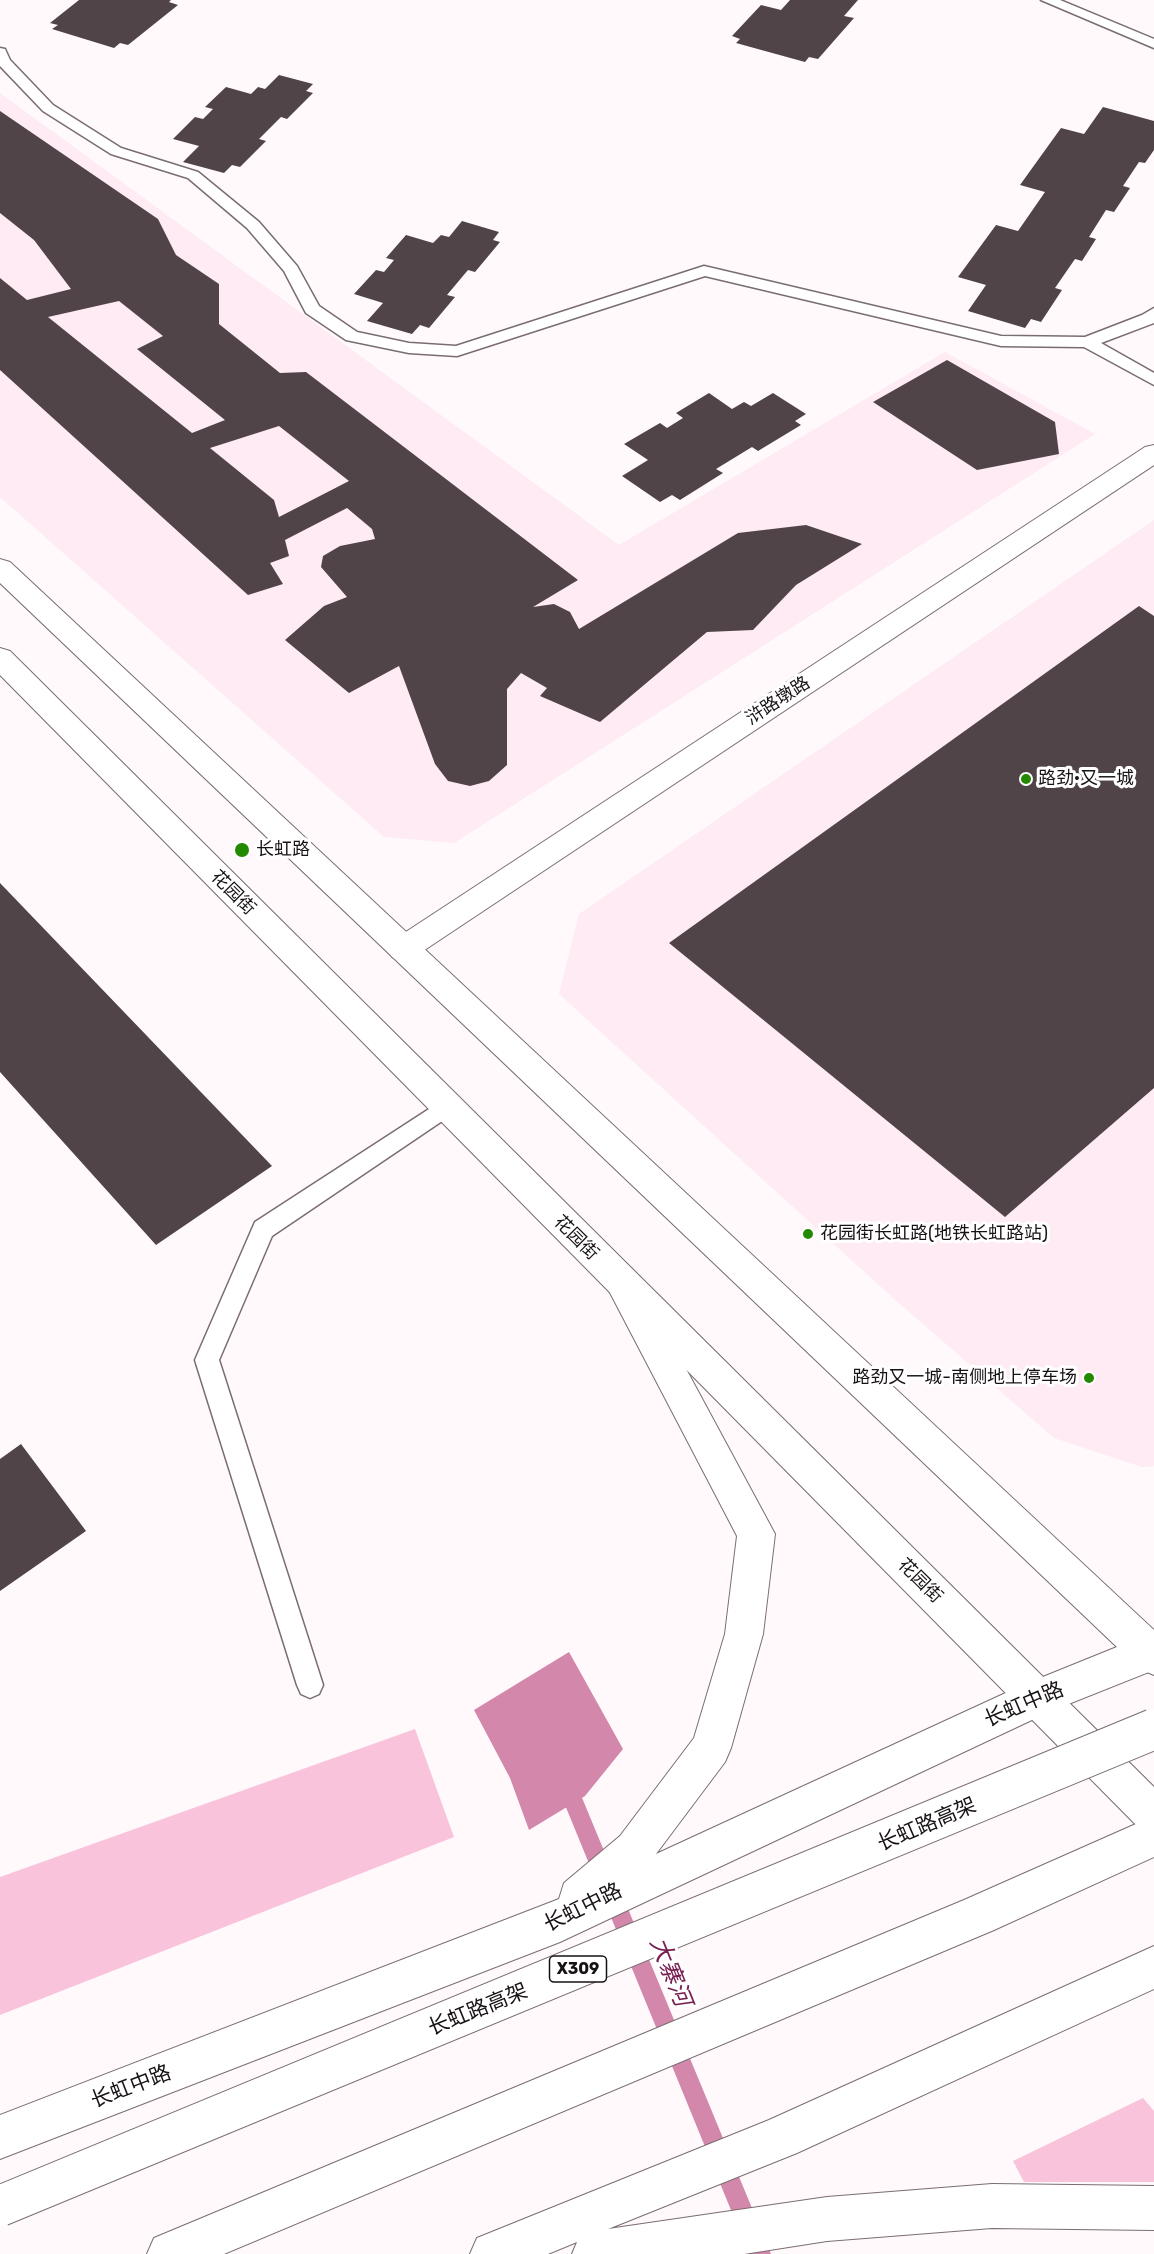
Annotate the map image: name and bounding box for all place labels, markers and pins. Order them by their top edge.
place label: 路劲·又一城 [1038,768,1134,790]
marker: 路劲·又一城 [1019,772,1033,786]
place label: 长虹路 [256,839,310,861]
marker: 长虹路 [233,841,251,859]
place label: 花园街长虹路(地铁长虹路站) [820,1223,1048,1245]
marker: 花园街长虹路(地铁长虹路站) [801,1227,815,1241]
place label: 路劲又一城-南侧地上停车场 [852,1367,1077,1389]
marker: 路劲又一城-南侧地上停车场 [1082,1371,1096,1385]

